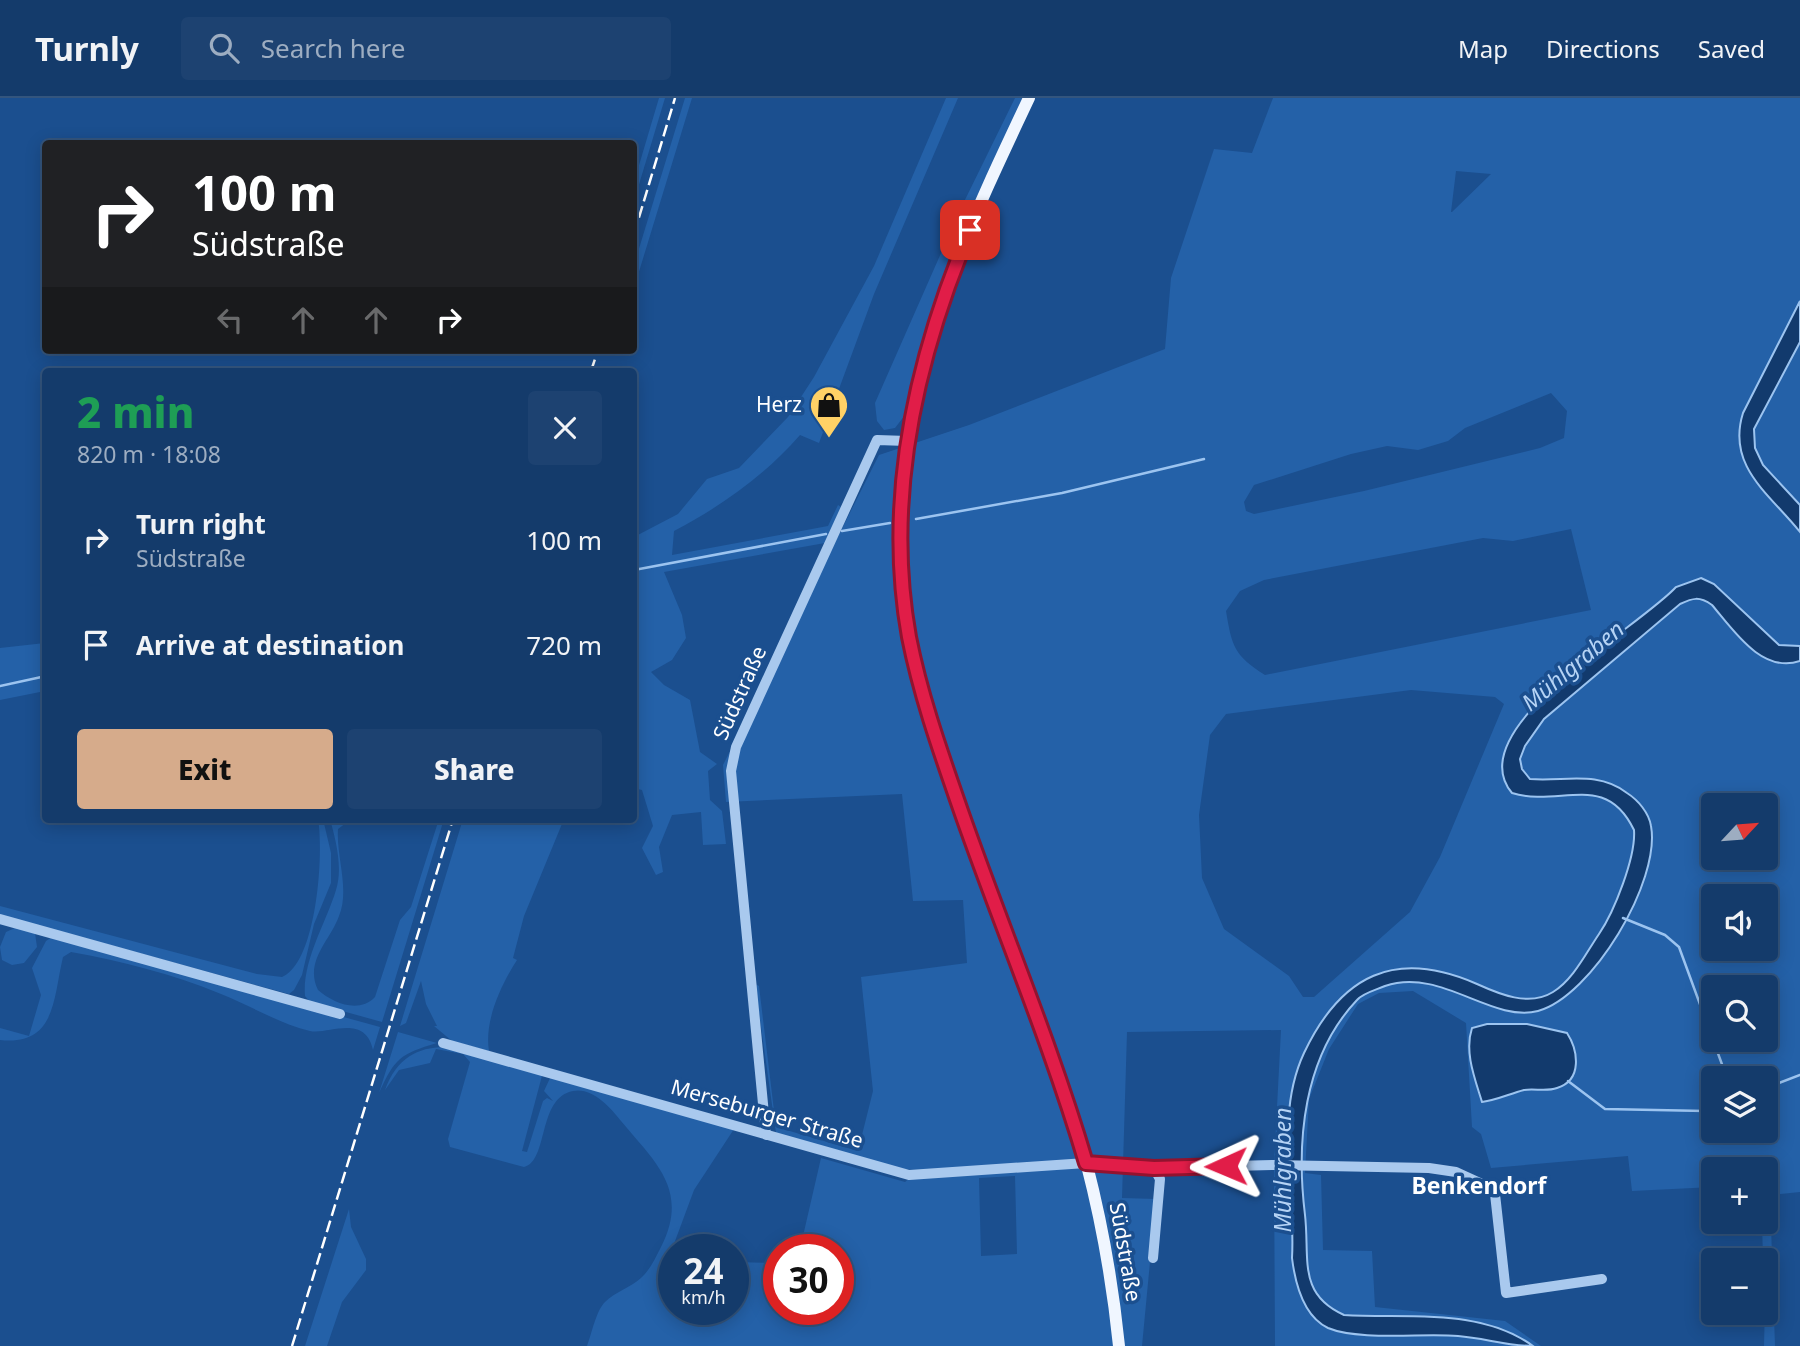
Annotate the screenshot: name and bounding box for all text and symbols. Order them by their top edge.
search box [181,17,671,80]
text: Turnly [35,26,139,71]
icon: search [205,29,243,67]
text: Search here [261,30,405,66]
text: Map [1458,32,1508,65]
text: Directions [1546,32,1660,65]
text: Saved [1698,32,1765,65]
text: 100 m [192,159,337,225]
icon: right [77,168,168,259]
pin [940,200,1000,260]
icon: arrive [951,211,989,249]
text: Südstraße [192,222,345,265]
icon: left [211,301,249,339]
icon: ahead [284,301,322,339]
icon: ahead [357,301,395,339]
icon: right [430,301,468,339]
text: 2 min [77,383,194,440]
shop icon: Herz [808,384,850,439]
place label: Herz [756,390,802,418]
button: close [528,391,602,465]
text: 820 m · 18:08 [77,438,221,470]
text: Turn right [136,506,266,542]
icon: right [77,521,115,559]
text: 100 m [526,522,602,558]
text: Südstraße [136,542,246,574]
water label: Mühlgraben [1514,613,1631,718]
icon: arrive [77,626,115,664]
text: Arrive at destination [136,627,405,663]
text: 720 m [526,627,602,663]
street label: Südstraße [706,641,772,744]
button: Exit [77,729,333,809]
button: Share [347,729,602,809]
north arrow [1701,793,1778,870]
map controls [1701,793,1778,1325]
button: sound [1701,884,1778,961]
button: search [1701,975,1778,1052]
button: layers [1701,1066,1778,1143]
street label: Merseburger Straße [668,1072,867,1154]
water label: Mühlgraben [1266,1107,1298,1233]
position arrow [1189,1129,1263,1203]
button: + [1701,1157,1778,1234]
district label: Benkendorf [1411,1169,1548,1201]
street label: Südstraße [1103,1200,1148,1304]
speed limit sign: 30 [763,1234,854,1325]
text: 24 [683,1247,724,1294]
button: − [1701,1248,1778,1325]
text: km/h [681,1285,726,1309]

